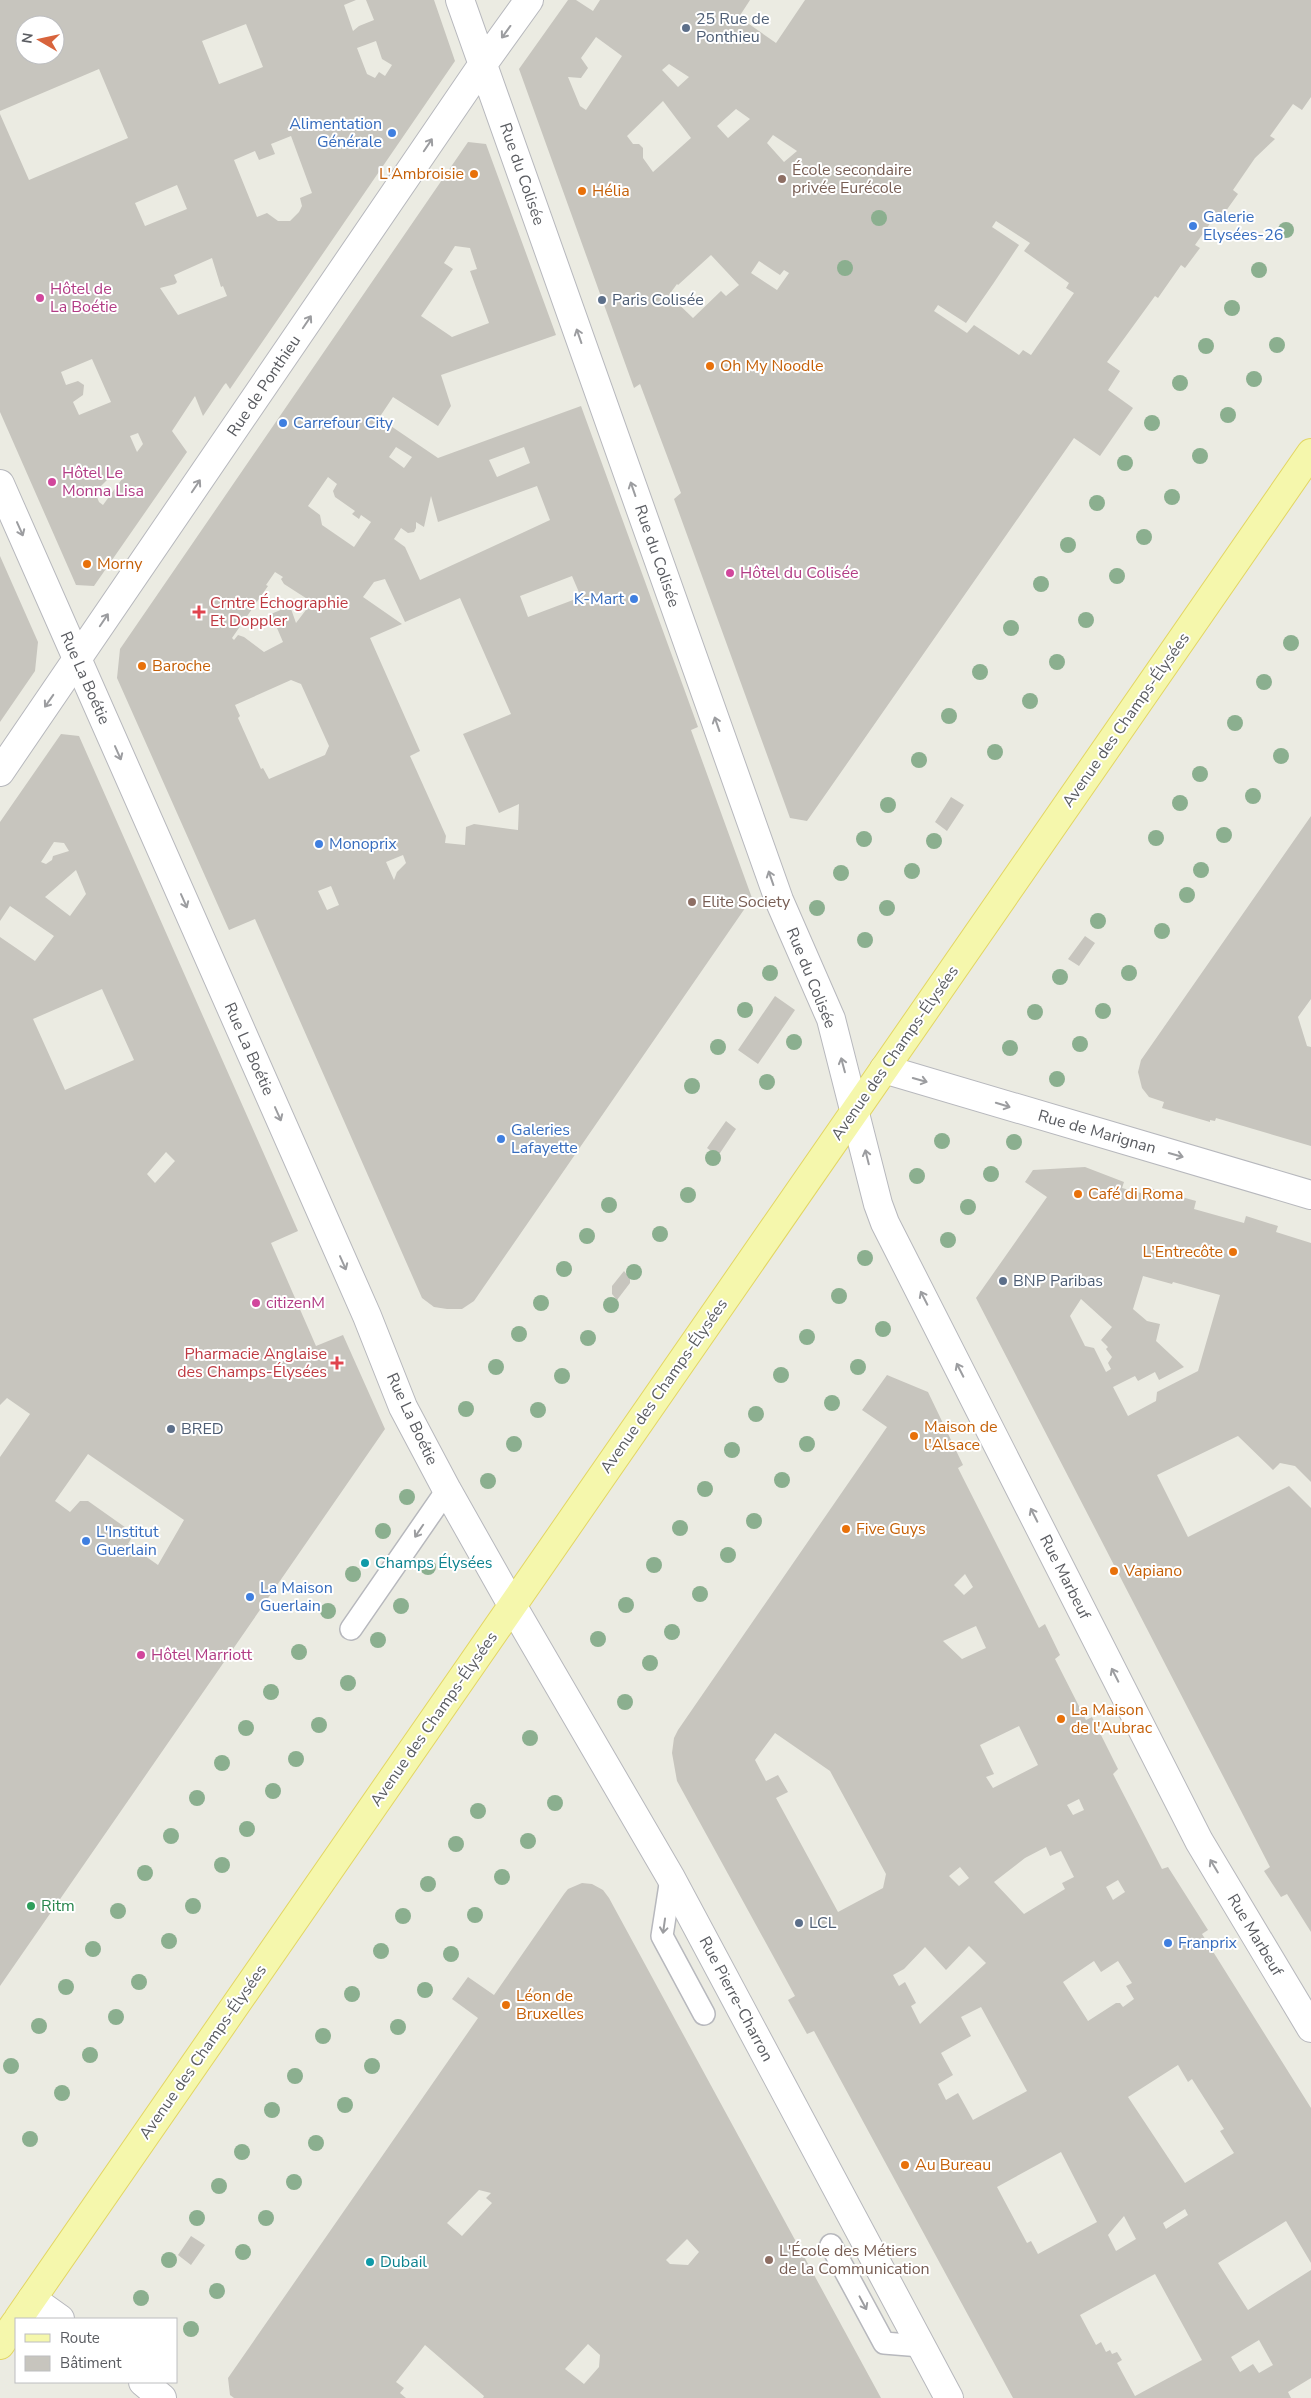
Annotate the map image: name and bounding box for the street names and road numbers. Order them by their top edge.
street label: Rue du Colisée [494,120,550,228]
street label: Rue de Ponthieu [222,331,306,441]
street label: Rue du Colisée [629,502,685,610]
street label: Rue La Boétie [55,628,115,728]
street label: Avenue des Champs-Élysées [1057,628,1195,812]
street label: Rue du Colisée [781,924,841,1032]
street label: Avenue des Champs-Élysées [826,961,964,1145]
street label: Rue La Boétie [219,999,279,1099]
street label: Rue de Marignan [1035,1105,1159,1159]
street label: Avenue des Champs-Élysées [595,1294,733,1478]
street label: Rue La Boétie [381,1369,443,1469]
street label: Rue Marbeuf [1034,1531,1096,1624]
street label: Avenue des Champs-Élysées [365,1627,503,1811]
street label: Rue Marbeuf [1222,1890,1289,1981]
street label: Rue Pierre-Charron [694,1932,778,2066]
street label: Avenue des Champs-Élysées [134,1960,272,2144]

